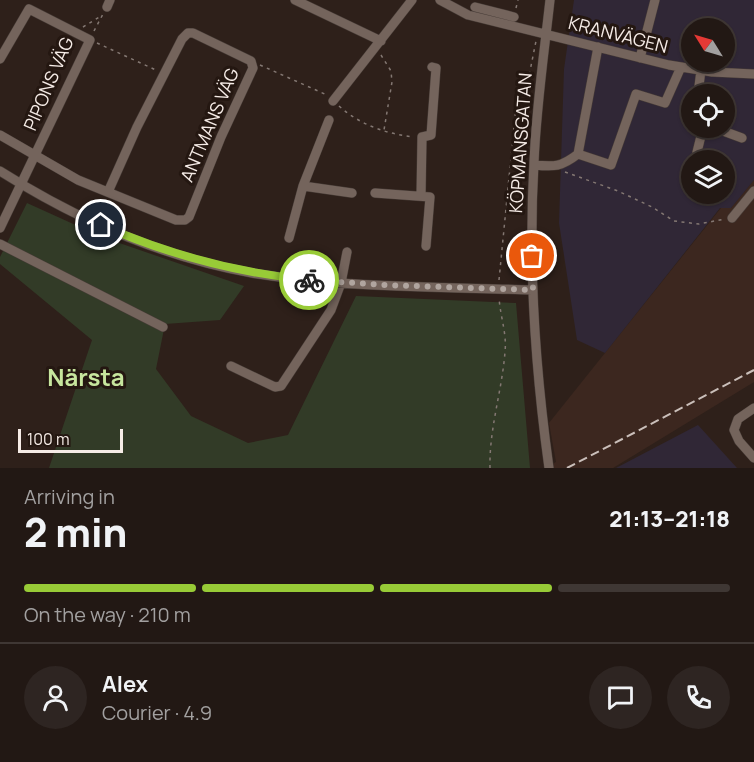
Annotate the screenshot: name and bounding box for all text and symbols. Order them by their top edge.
street label: KRANVÄGEN [566,10,670,58]
north arrow [681,18,735,72]
map controls [681,18,735,204]
street label: PIPONS VÄG [18,33,79,134]
street label: ANTMANS VÄG [174,64,244,185]
street label: KÖPMANSGATAN [503,72,537,214]
button: locate [681,84,735,138]
button: layers [681,150,735,204]
pin [75,199,126,250]
icon: home [84,208,117,241]
pin [506,230,557,281]
icon: bag [515,239,548,272]
courier [279,250,339,310]
icon: bike [293,264,326,297]
district label: Närsta [47,360,125,393]
scale bar [18,426,123,454]
text: 100 m [27,428,70,450]
text: Arriving in [24,483,115,510]
text: 21:13–21:18 [609,504,730,534]
text: 2 min [24,505,127,559]
text: On the way · 210 m [24,601,191,628]
button: person [24,666,87,729]
button: chat [589,666,652,729]
button: phone [667,666,730,729]
text: Alex [102,669,148,699]
text: Courier · 4.9 [102,699,212,726]

